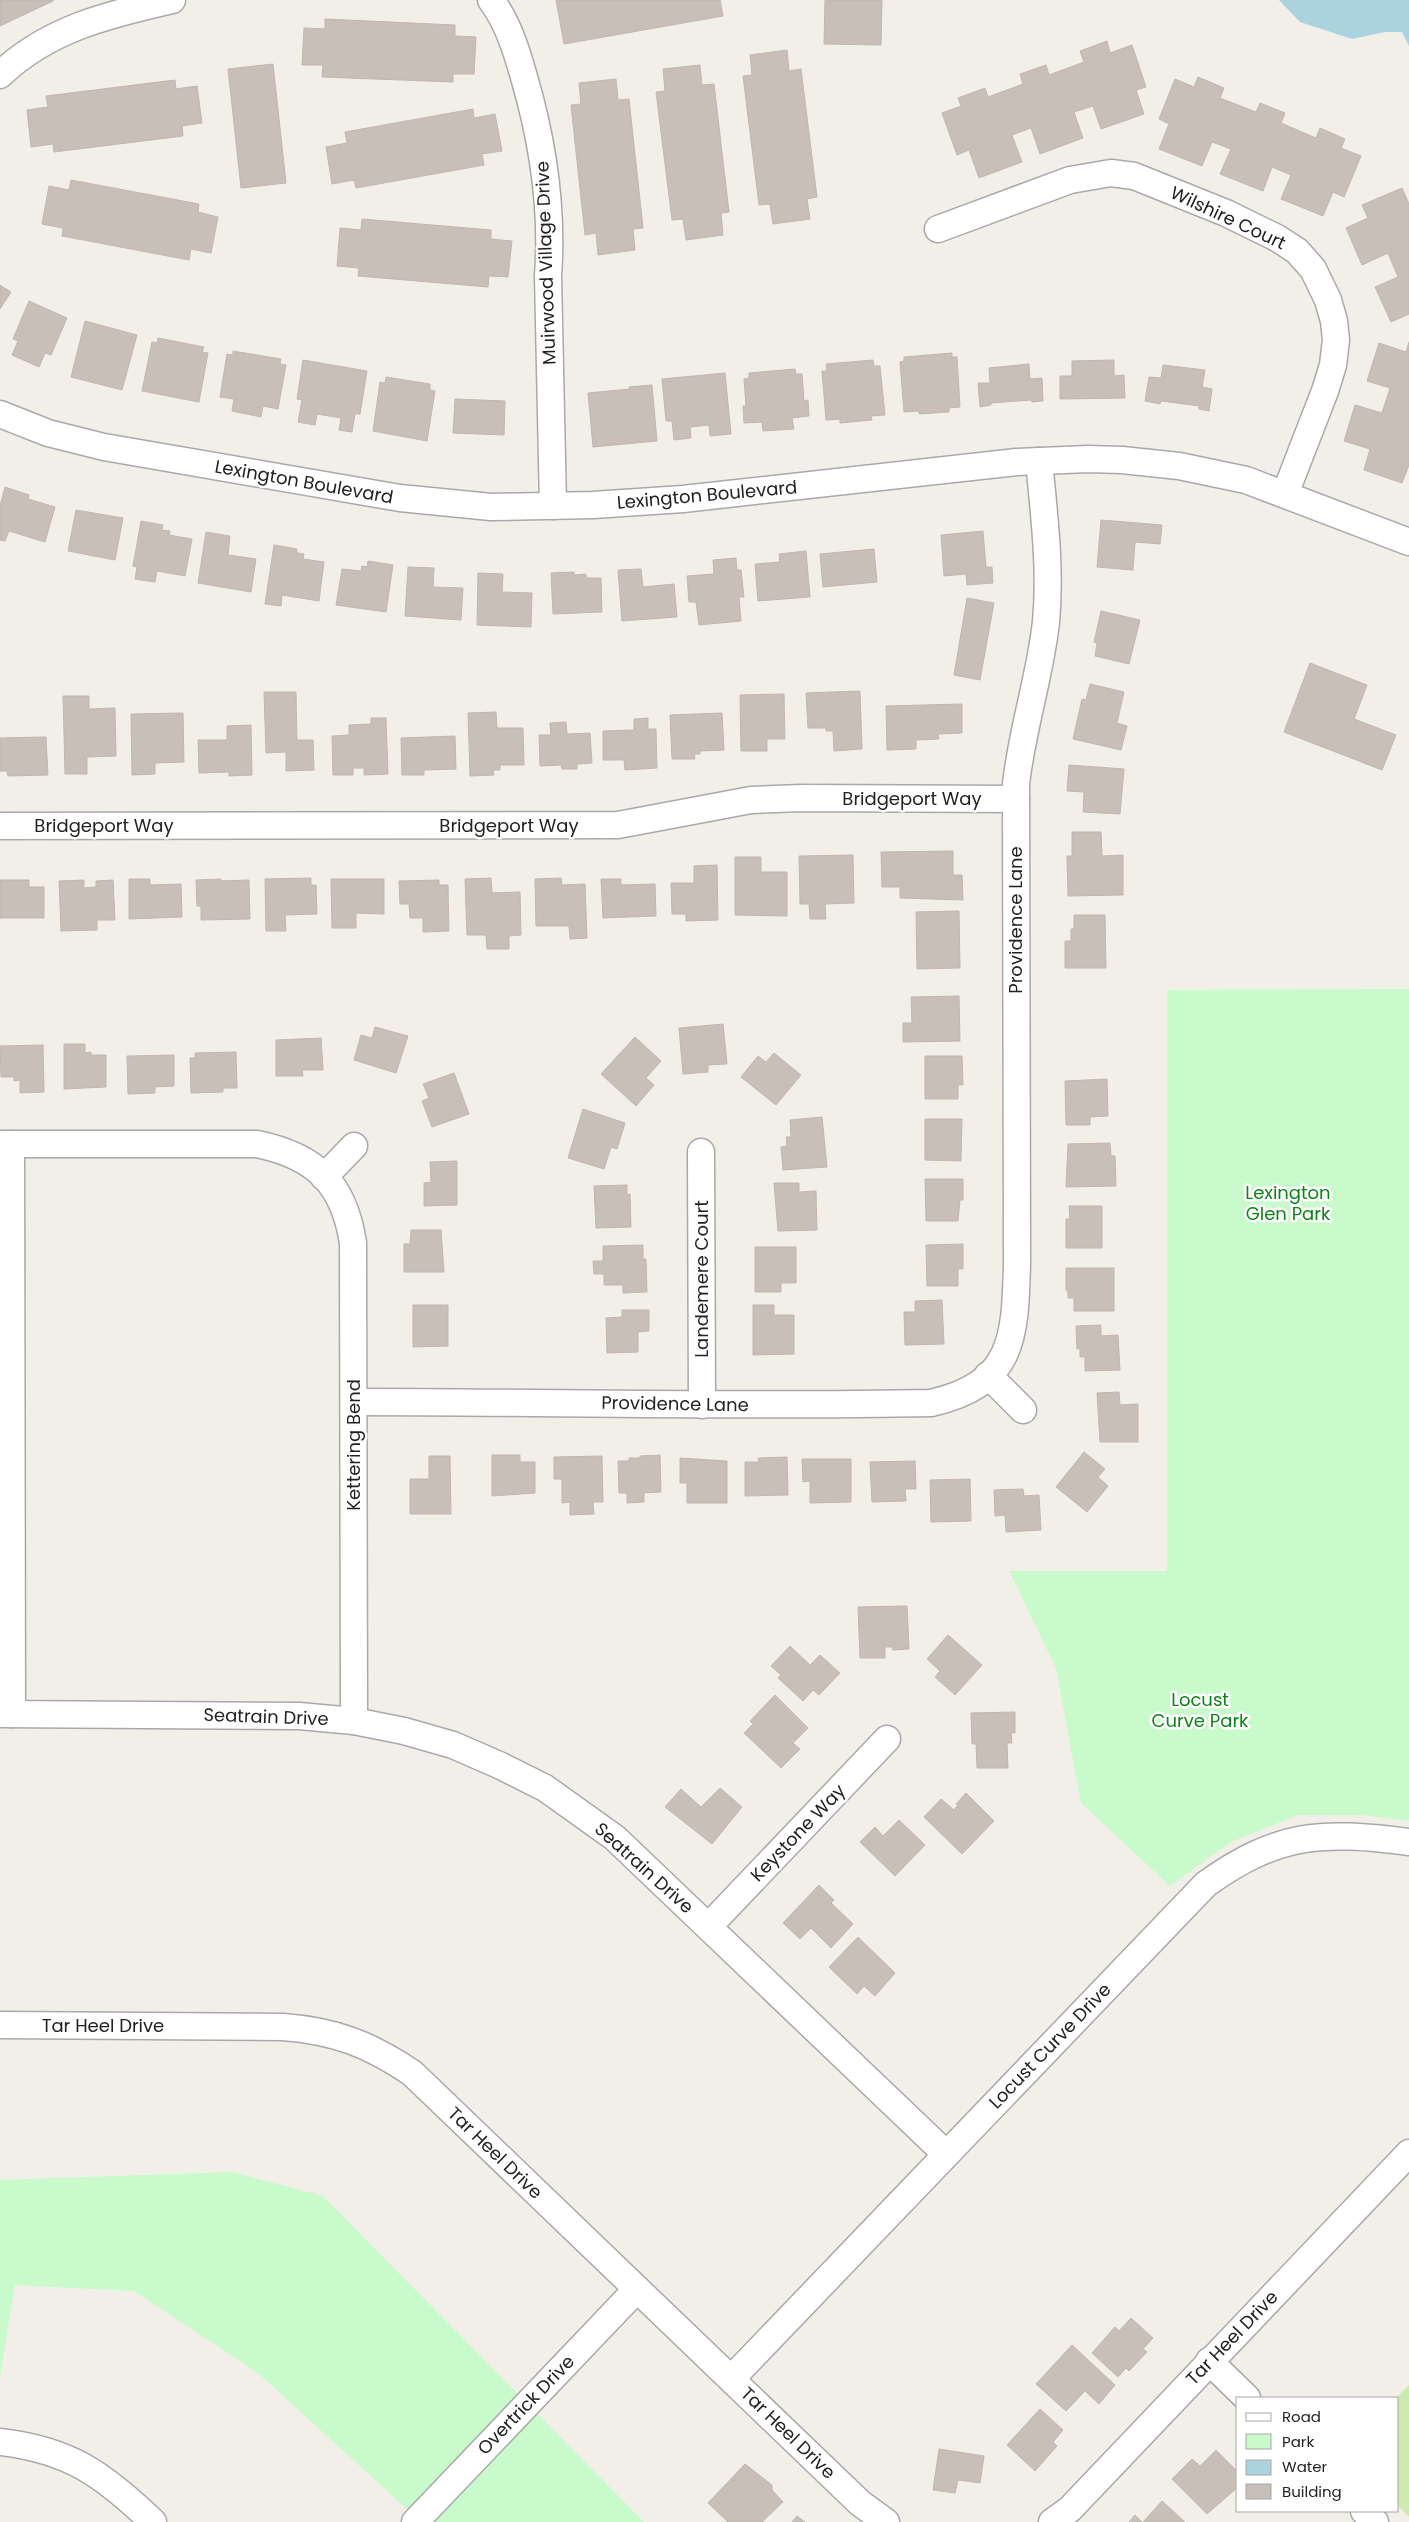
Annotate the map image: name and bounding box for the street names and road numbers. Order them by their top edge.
street label: Muirwood Village Drive [529,161,562,365]
street label: Wilshire Court [1166,180,1290,255]
street label: Lexington Boulevard [213,453,395,510]
street label: Lexington Boulevard [616,474,798,515]
street label: Bridgeport Way [842,786,982,811]
street label: Bridgeport Way [34,813,174,838]
street label: Bridgeport Way [439,813,579,838]
street label: Providence Lane [1003,846,1028,994]
street label: Landemere Court [689,1200,714,1358]
street label: Kettering Bend [341,1379,366,1511]
street label: Providence Lane [601,1390,749,1417]
street label: Seatrain Drive [203,1702,329,1731]
street label: Keystone Way [745,1778,851,1887]
street label: Seatrain Drive [589,1816,699,1919]
street label: Locust Curve Drive [983,1977,1116,2114]
street label: Tar Heel Drive [42,2013,164,2038]
street label: Tar Heel Drive [443,2101,548,2204]
street label: Tar Heel Drive [1180,2285,1283,2390]
street label: Overtrick Drive [472,2349,580,2460]
street label: Tar Heel Drive [736,2381,841,2484]

